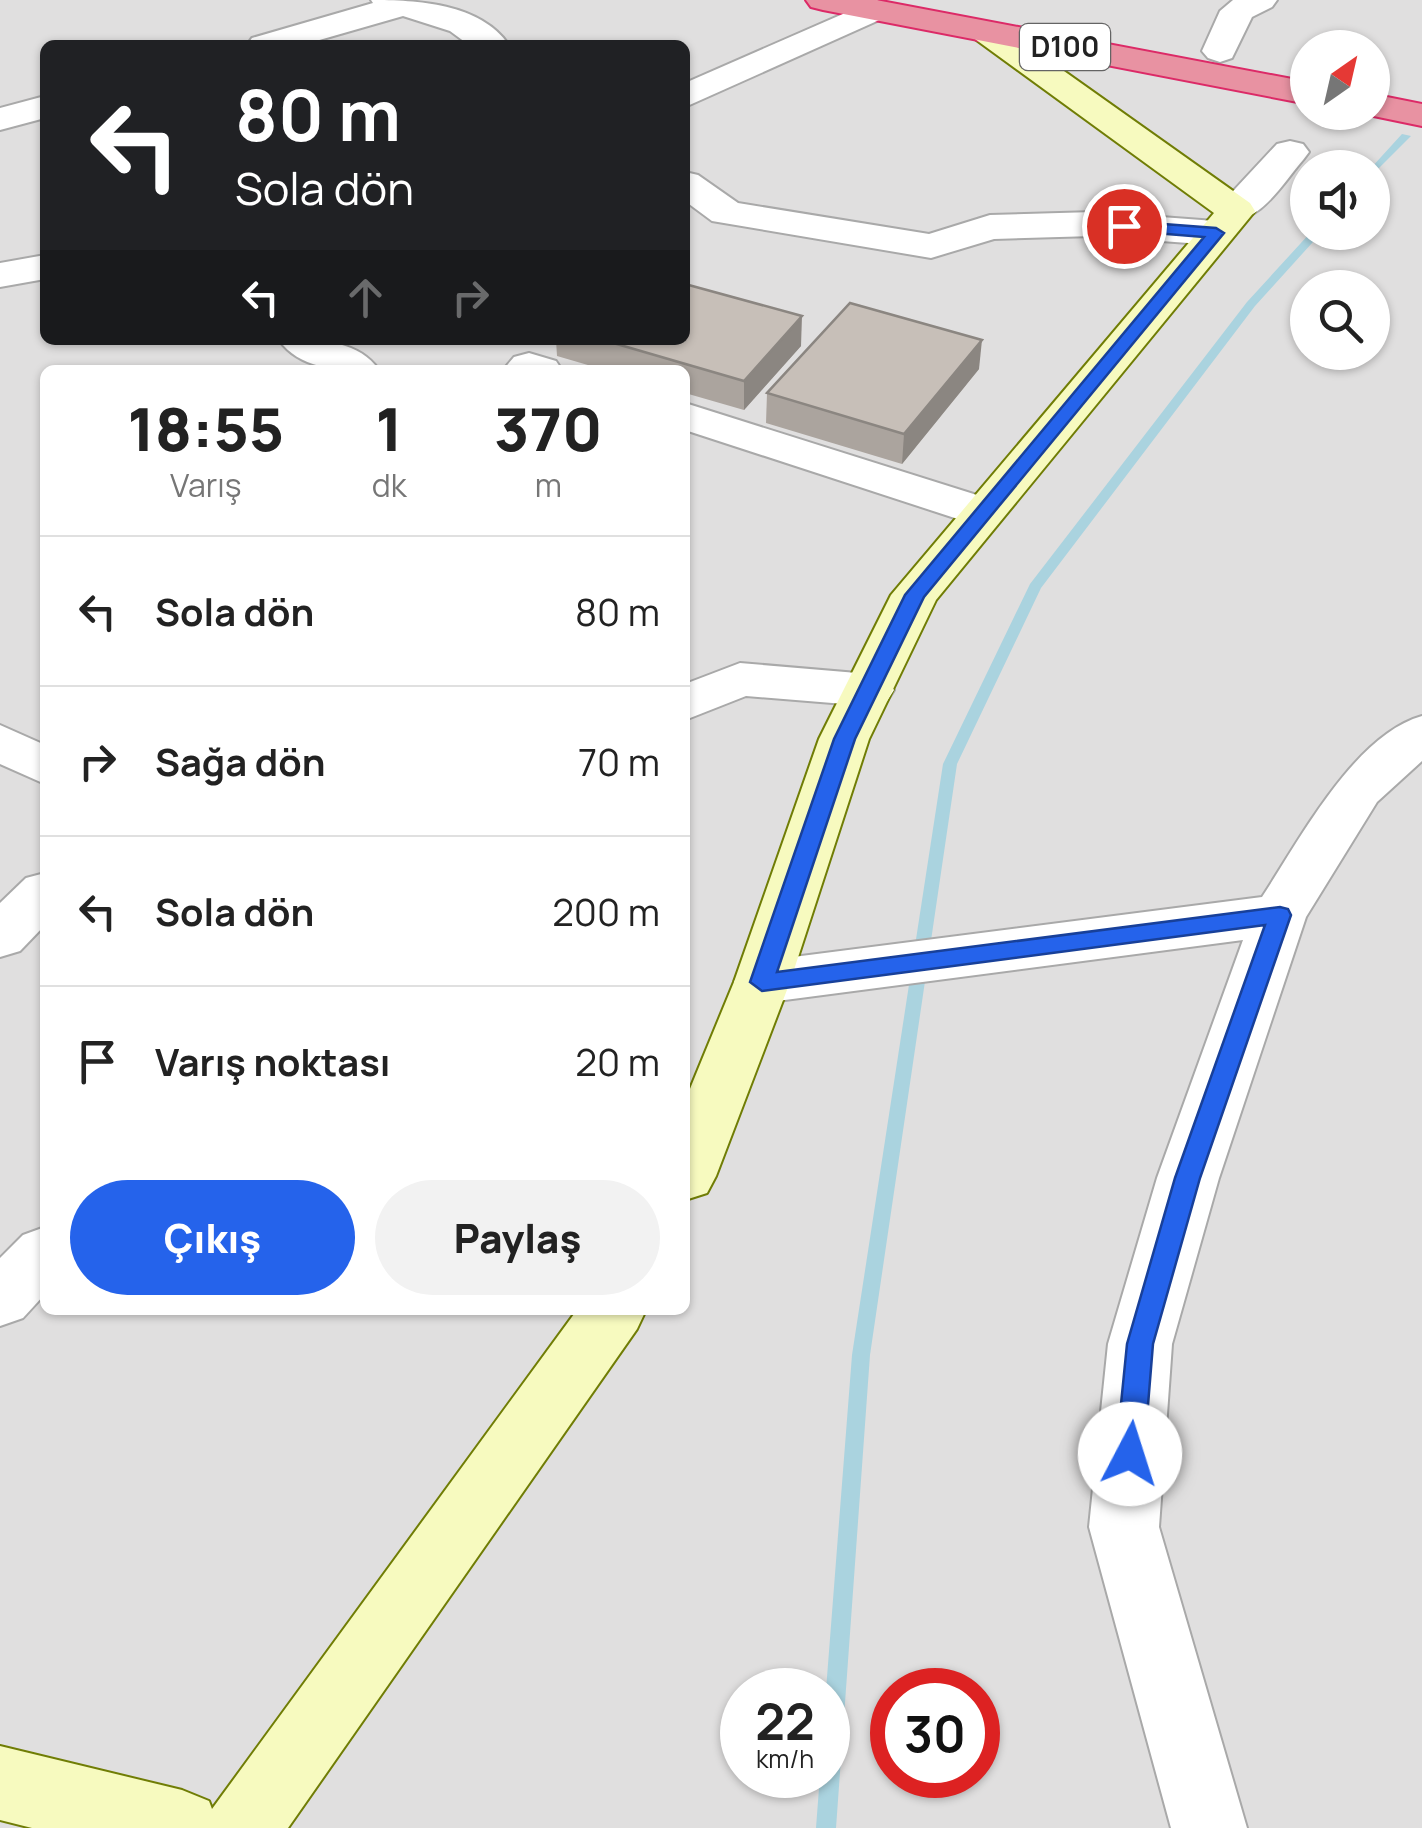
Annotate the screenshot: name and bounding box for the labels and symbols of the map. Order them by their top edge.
road number: D100 [1020,24,1110,70]
north arrow [1290,30,1390,130]
pin [1082,184,1167,269]
position arrow [1078,1402,1182,1506]
speed limit sign: 30 [870,1668,1000,1798]

